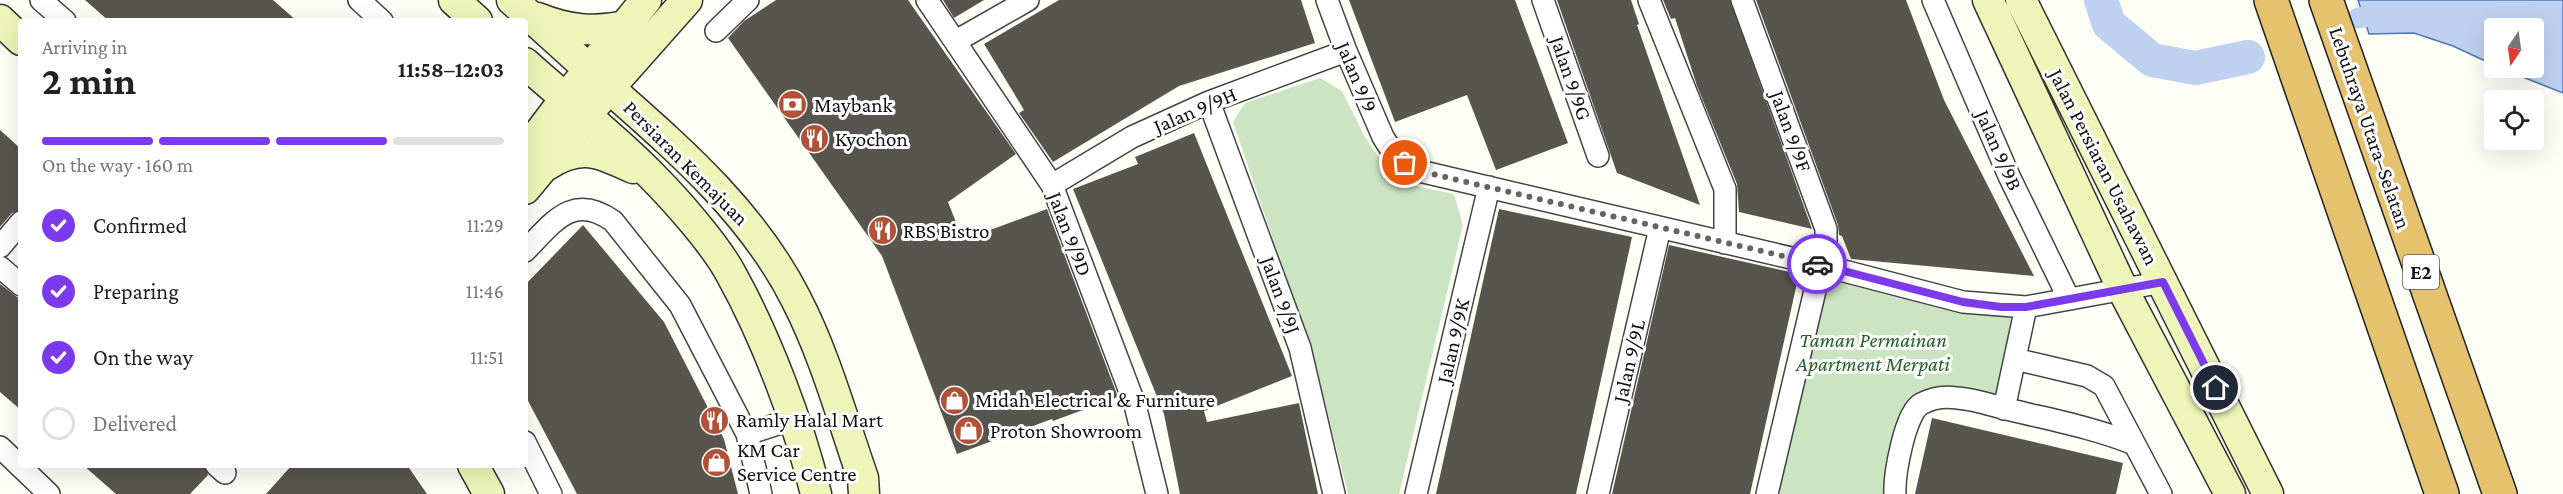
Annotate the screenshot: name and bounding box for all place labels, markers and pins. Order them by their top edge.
bank icon: Maybank [777,89,809,121]
place label: Maybank [814,93,892,117]
restaurant icon: Kyochon [798,123,830,155]
place label: Kyochon [835,127,908,151]
pin [1379,137,1430,188]
restaurant icon: RBS Bistro [866,215,898,247]
place label: RBS Bistro [903,219,989,243]
pin [2190,362,2241,413]
shop icon: Midah Electrical & Furniture [938,384,970,416]
place label: Midah Electrical & Furniture [975,388,1215,412]
restaurant icon: Ramly Halal Mart [699,404,731,436]
place label: Ramly Halal Mart [736,408,884,432]
shop icon: Proton Showroom [953,415,985,447]
place label: Proton Showroom [990,419,1142,443]
place label: KM Car Service Centre [737,438,857,486]
shop icon: KM Car Service Centre [700,446,732,478]

